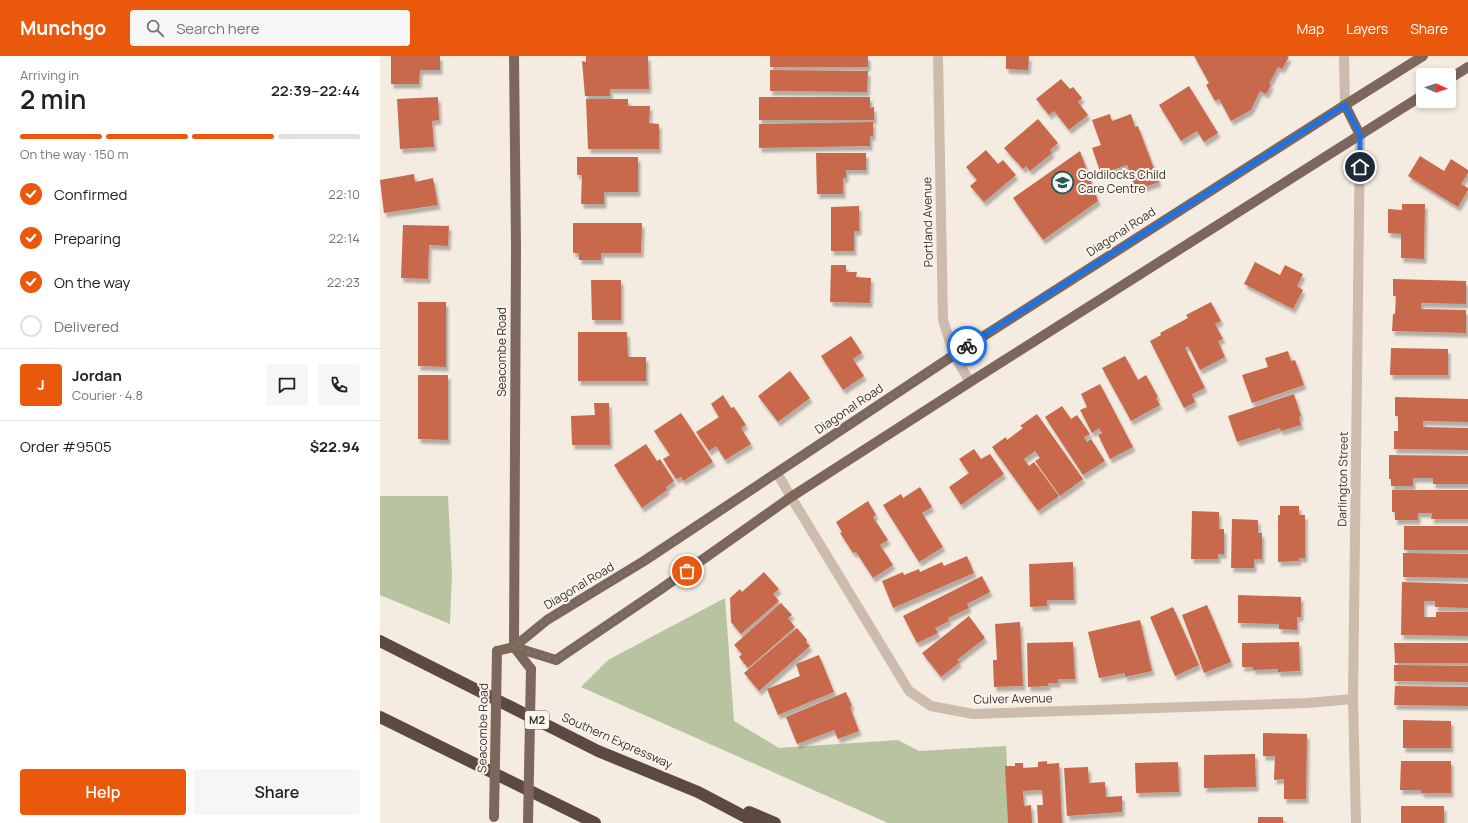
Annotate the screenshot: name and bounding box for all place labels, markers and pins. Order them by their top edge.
pin [1343,150,1377,184]
place label: Goldilocks Child Care Centre [1078,166,1166,197]
school or university icon: Goldilocks Child Care Centre [1049,169,1075,195]
pin [670,554,704,588]

